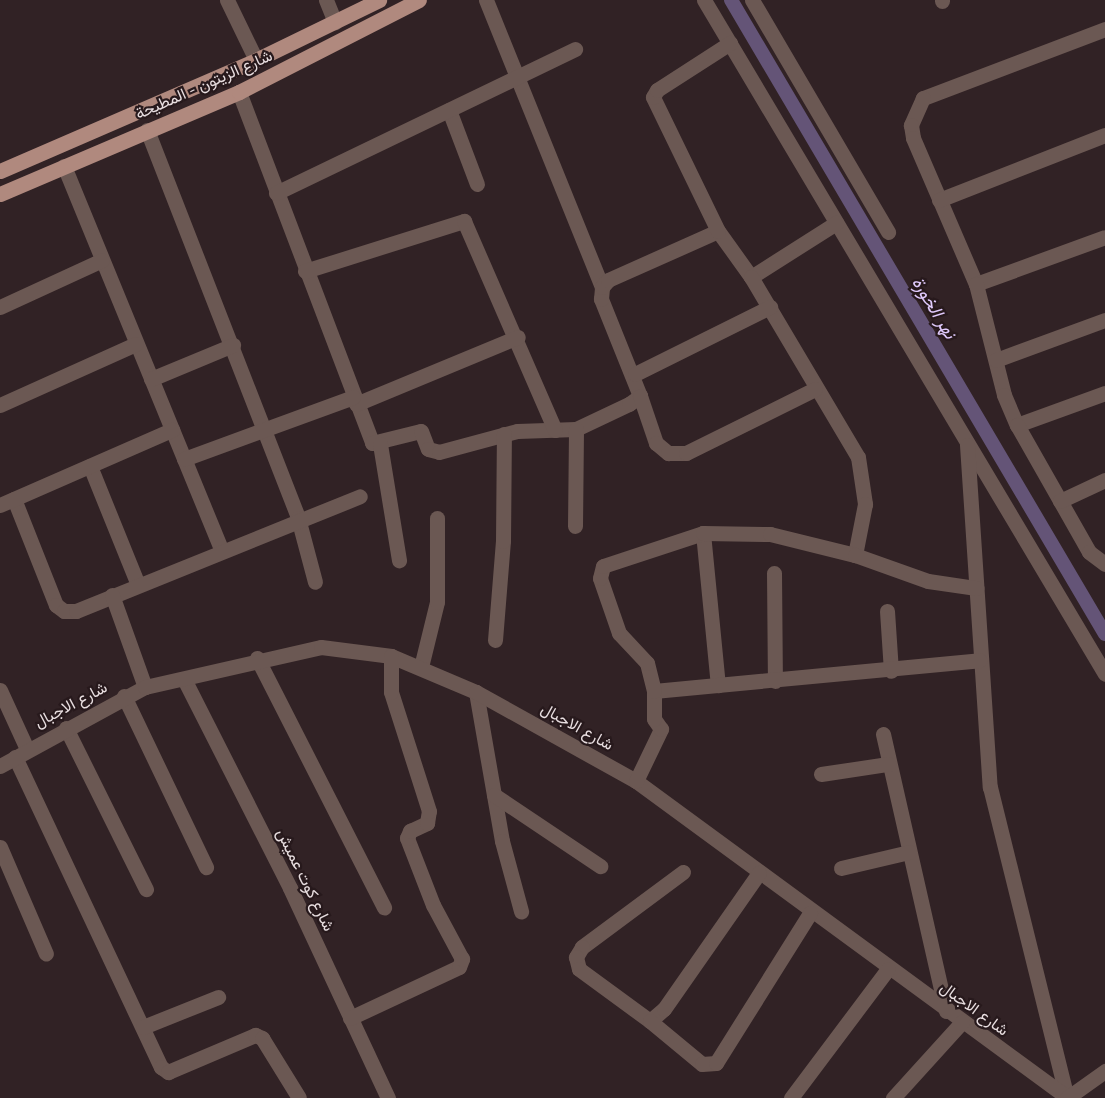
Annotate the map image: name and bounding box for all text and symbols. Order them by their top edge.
street label: شارع الزيتون - المطيحة [133,46,275,124]
water label: نهر الخورة [907,273,961,343]
street label: شارع الاجبال [31,678,111,732]
street label: شارع الاجبال [537,699,617,755]
street label: شارع كوت عميش [272,826,338,934]
street label: شارع الاجبال [936,978,1012,1040]

